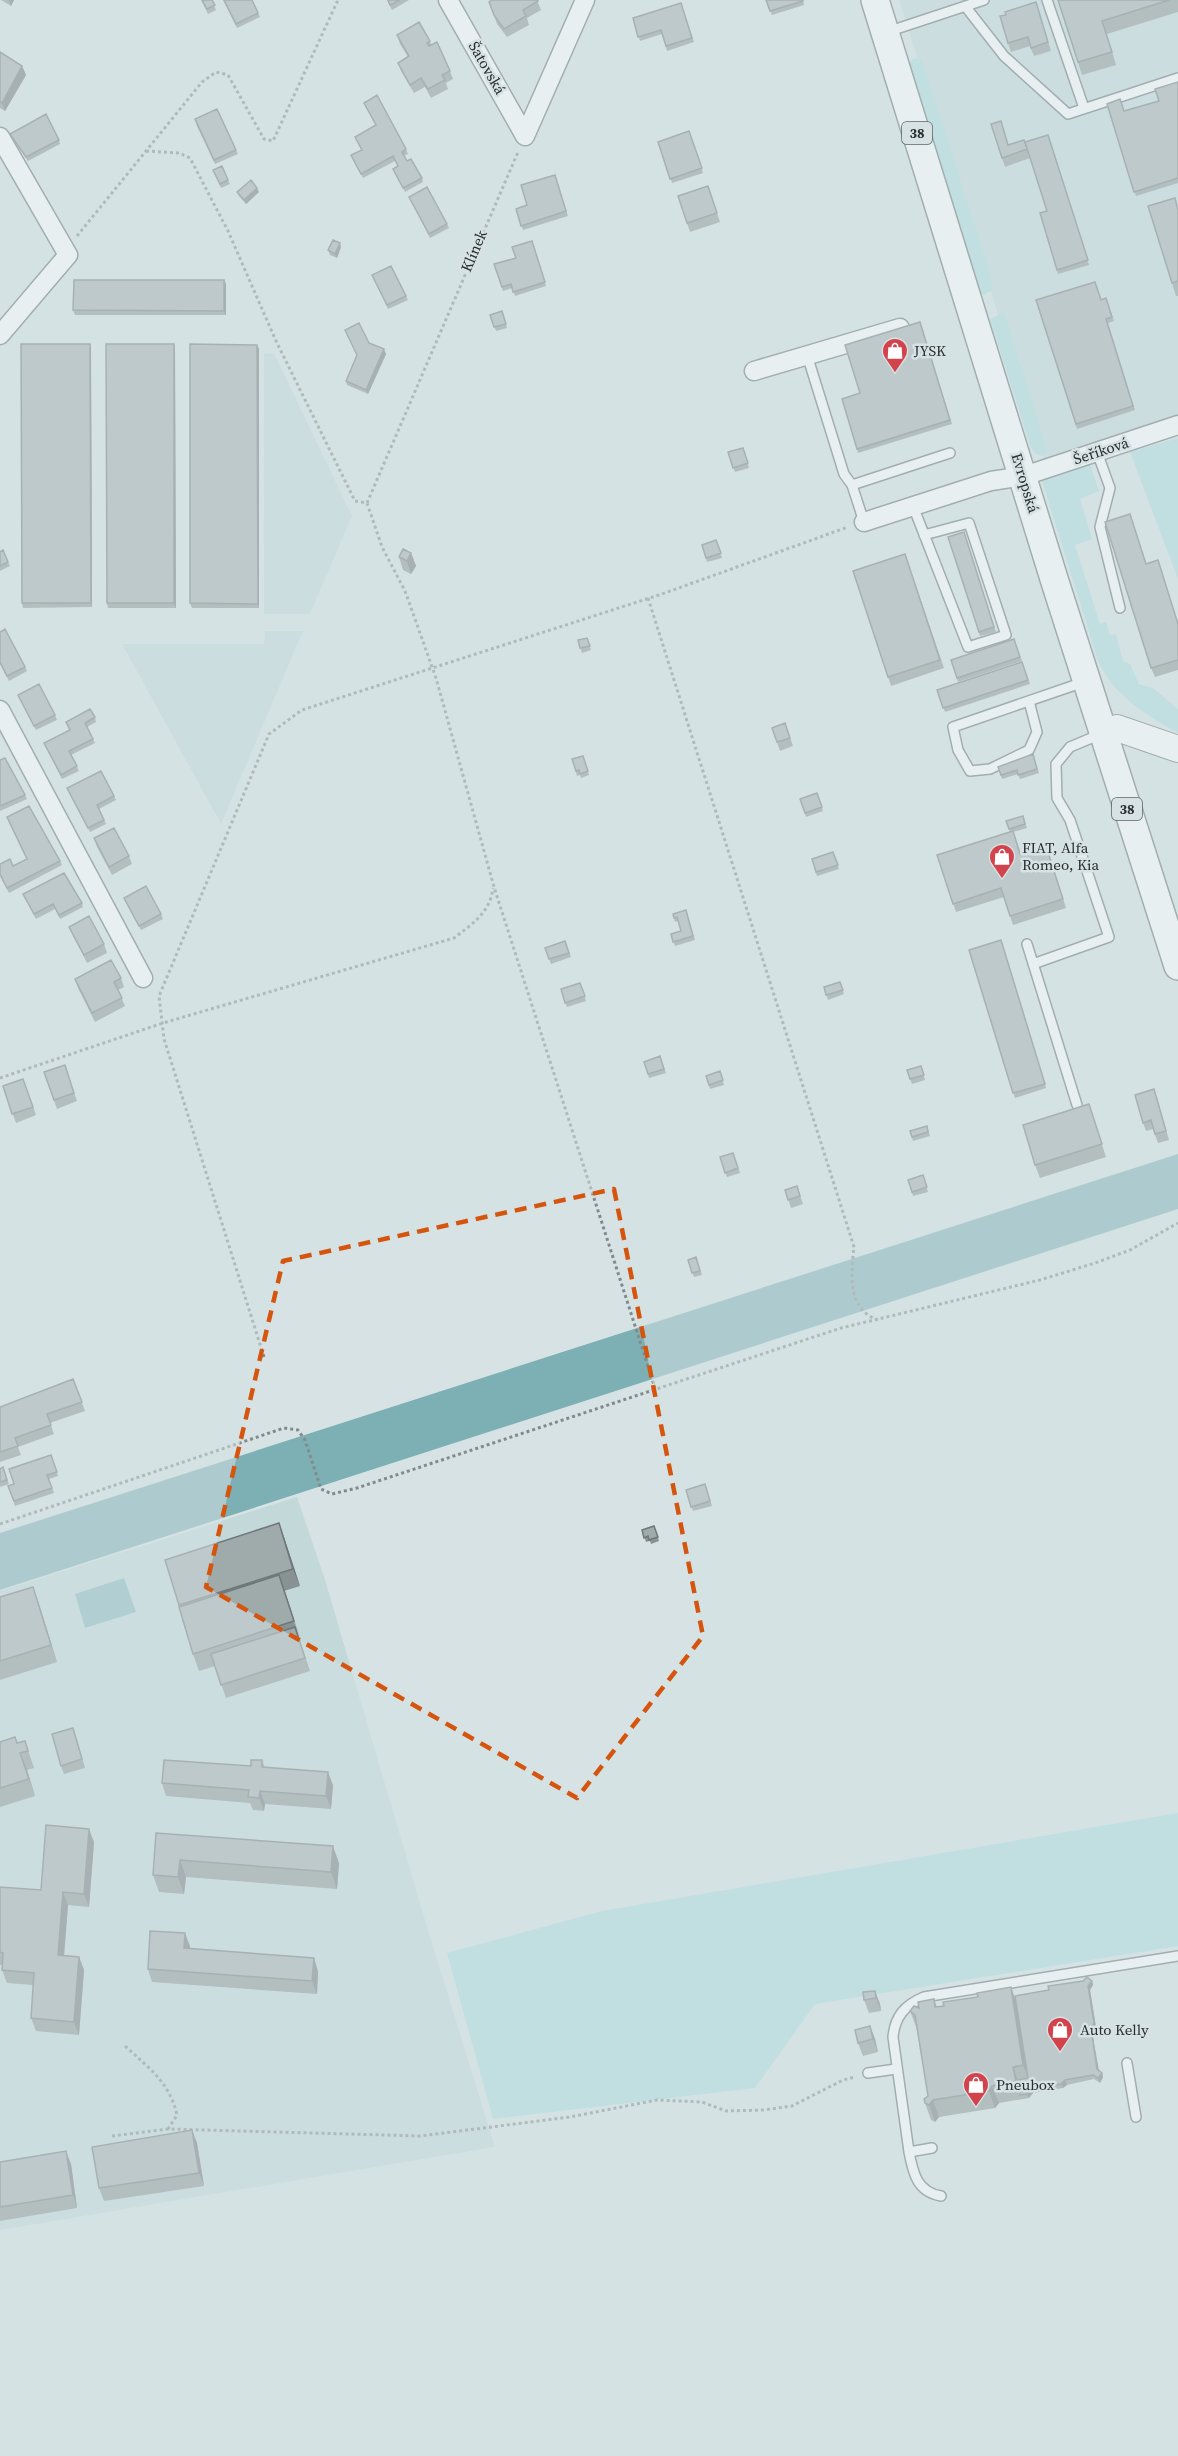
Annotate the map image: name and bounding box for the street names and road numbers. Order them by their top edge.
street label: Šatovská [464,37,511,98]
road number: 38 [902,122,932,144]
street label: Klínek [455,226,492,275]
street label: Šeříková [1070,432,1132,469]
street label: Evropská [1006,450,1045,516]
road number: 38 [1112,798,1142,820]

